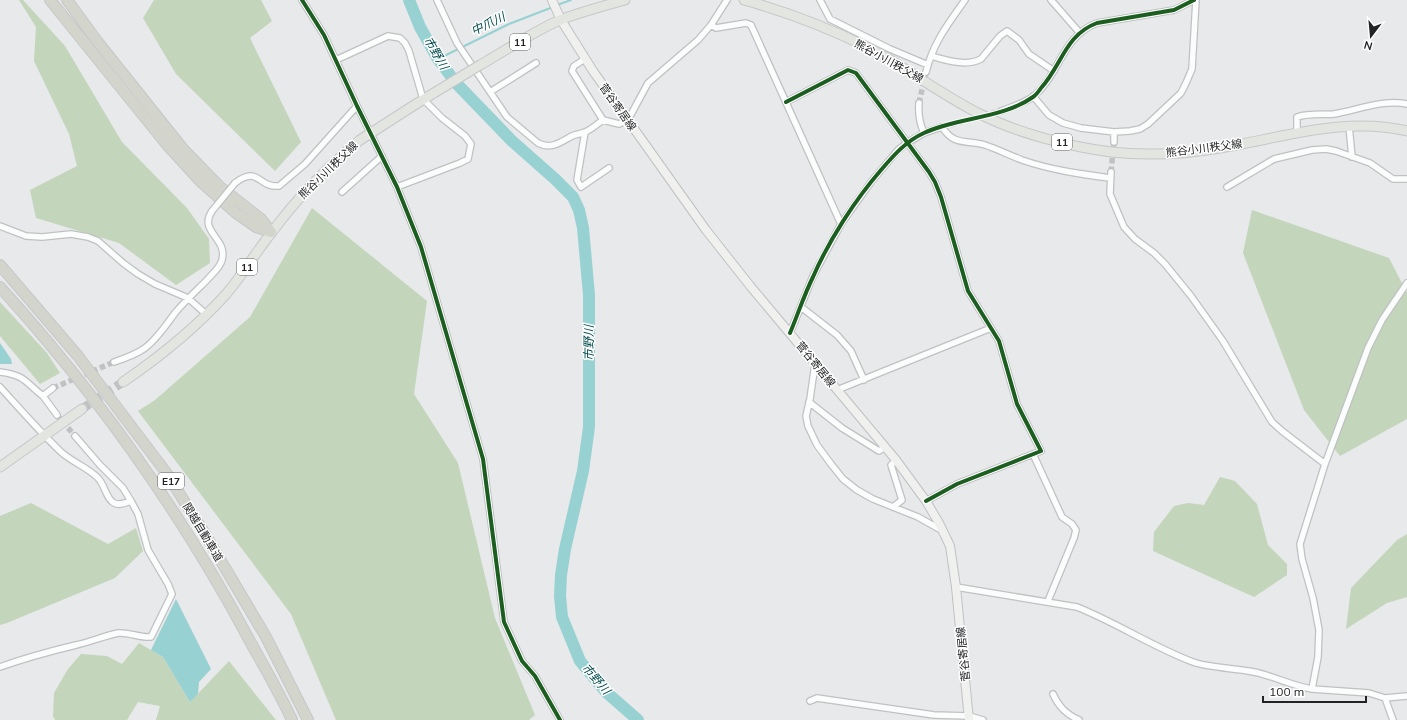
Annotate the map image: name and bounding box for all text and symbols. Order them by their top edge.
water label: 中爪川 [468,8,509,38]
north arrow [1351,16,1391,56]
water label: 市野川 [421,33,453,74]
road number: 11 [510,34,530,50]
street label: 熊谷小川秩父線 [852,36,926,86]
text: N [1362,38,1374,53]
street label: 菅谷寄居線 [596,80,640,134]
road number: 11 [1052,134,1072,150]
street label: 熊谷小川秩父線 [1165,136,1243,160]
street label: 熊谷小川秩父線 [295,138,361,202]
road number: 11 [237,259,257,275]
water label: 市野川 [581,323,596,361]
street label: 菅谷寄居線 [793,338,839,390]
road number: E17 [158,473,184,489]
street label: 関越自動車道 [180,500,226,564]
street label: 菅谷寄居線 [953,626,973,682]
water label: 市野川 [579,660,615,699]
scale bar [1263,678,1366,704]
text: 100 m [1269,684,1304,699]

